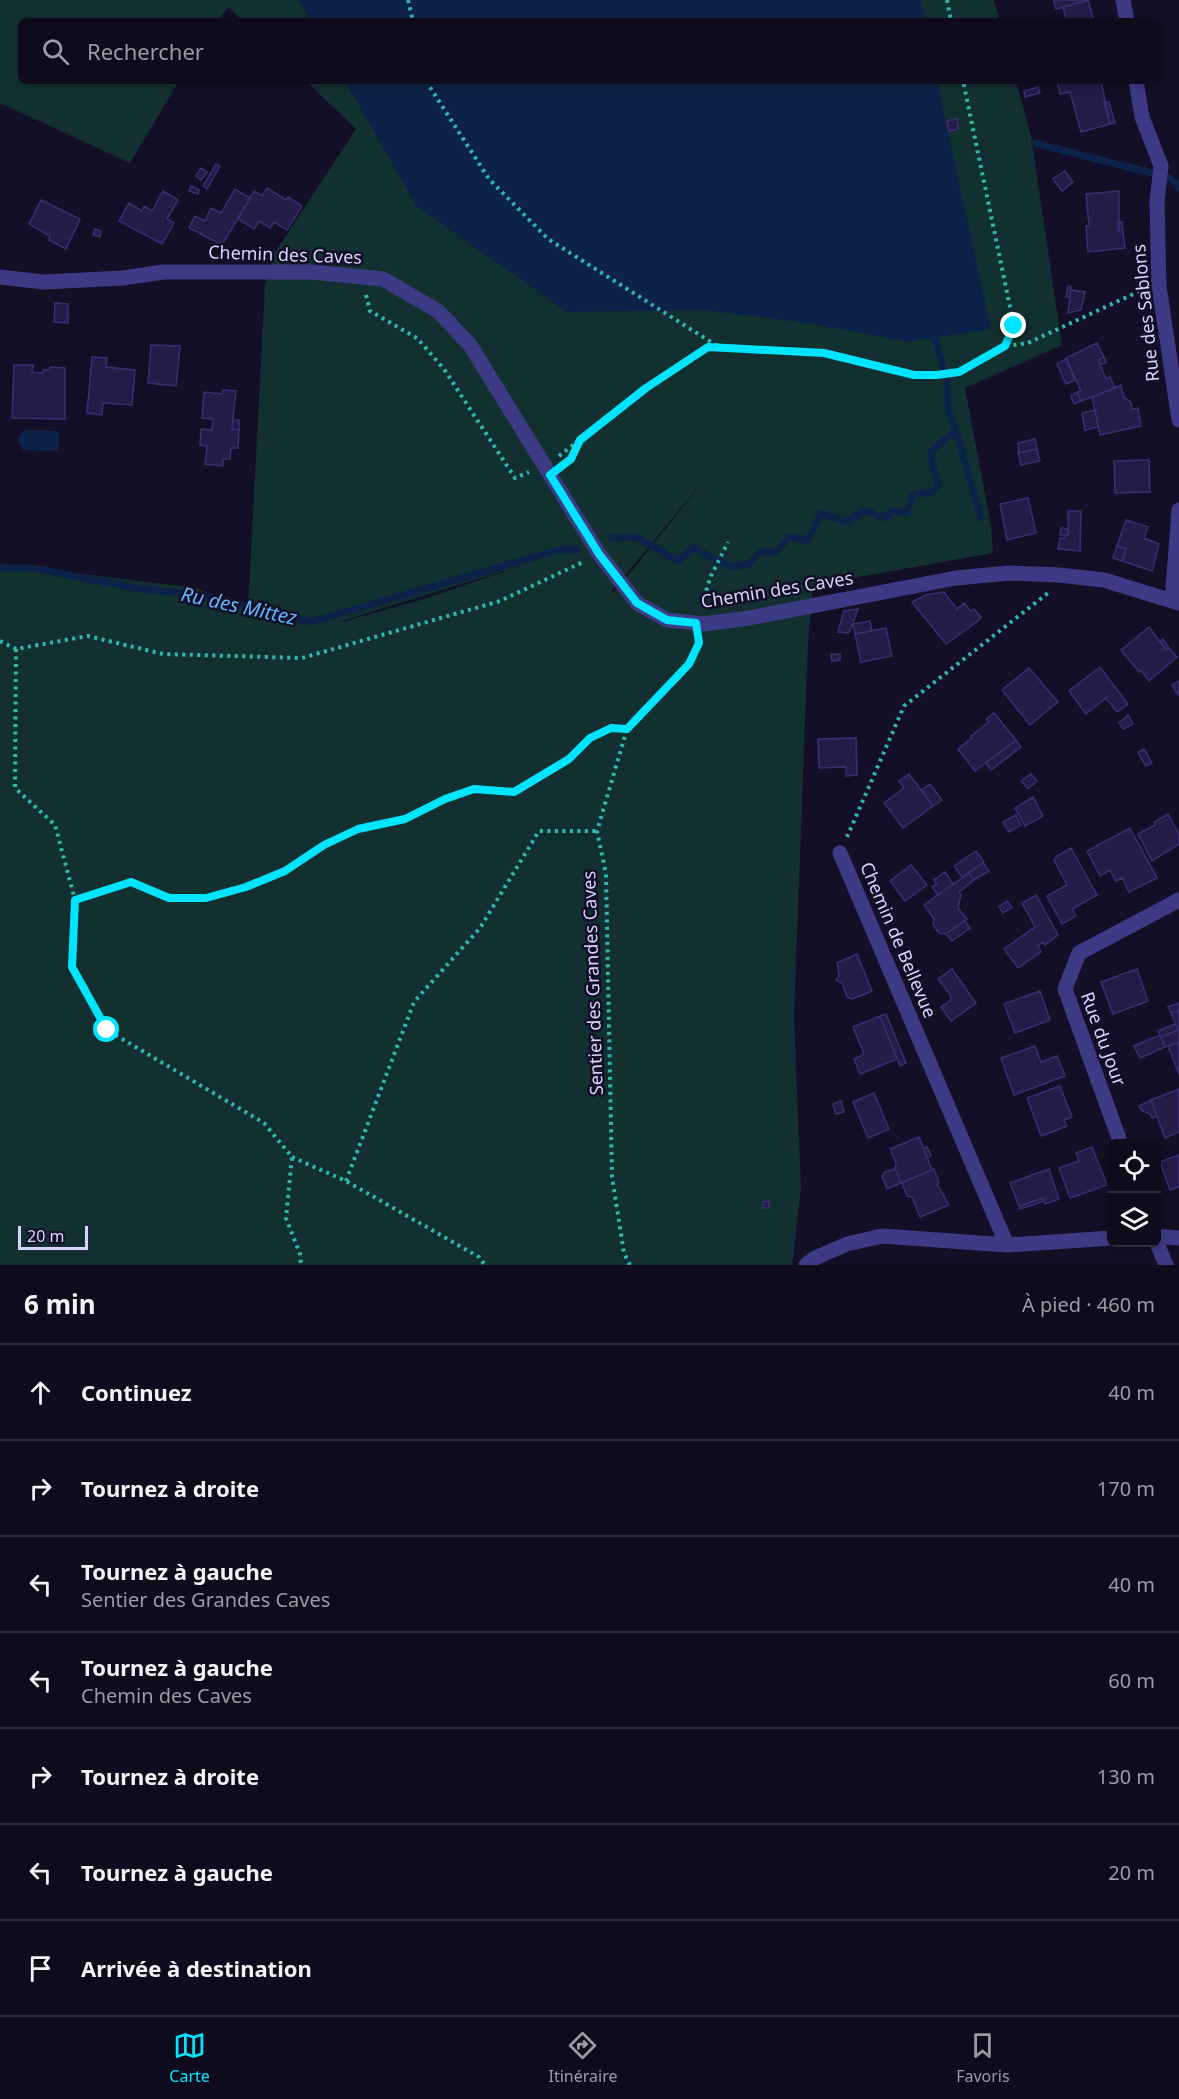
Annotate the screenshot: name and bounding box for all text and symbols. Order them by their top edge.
search box [18,18,1161,84]
icon: search [39,35,72,68]
text: Rechercher [87,36,204,66]
street label: Chemin des Caves [208,239,362,269]
street label: Rue des Sablons [1126,243,1164,383]
route end [1000,312,1026,338]
street label: Chemin des Caves [699,565,855,613]
water label: Ru des Mittez [179,580,300,631]
street label: Chemin de Bellevue [855,858,943,1021]
street label: Sentier des Grandes Caves [576,870,608,1096]
street label: Rue du Jour [1076,988,1132,1090]
route start [93,1016,119,1042]
map controls [1107,1139,1161,1247]
button: locate [1107,1139,1161,1193]
button: layers [1107,1193,1161,1247]
scale bar [18,1223,88,1250]
text: 20 m [27,1225,64,1247]
text: 6 min [24,1286,96,1322]
text: À pied · 460 m [1022,1291,1155,1318]
icon: ahead [24,1376,57,1409]
text: Continuez [81,1377,192,1407]
text: 40 m [1108,1379,1155,1406]
icon: right [24,1472,57,1505]
text: Tournez à droite [81,1473,259,1503]
text: 170 m [1097,1475,1155,1502]
text: Tournez à gauche [81,1556,273,1586]
icon: left [24,1568,57,1601]
text: 40 m [1108,1571,1155,1598]
text: Sentier des Grandes Caves [81,1586,330,1613]
text: Tournez à gauche [81,1652,273,1682]
icon: left [24,1664,57,1697]
text: 60 m [1108,1667,1155,1694]
text: Chemin des Caves [81,1682,252,1709]
icon: right [24,1760,57,1793]
text: Tournez à droite [81,1761,259,1791]
text: 130 m [1097,1763,1155,1790]
icon: left [24,1856,57,1889]
text: Tournez à gauche [81,1857,273,1887]
text: 20 m [1108,1859,1155,1886]
icon: arrive [24,1952,57,1985]
text: Arrivée à destination [81,1953,312,1983]
tab: Carte [169,2029,210,2087]
tab: Itinéraire [549,2029,617,2087]
tab: Favoris [956,2029,1010,2087]

